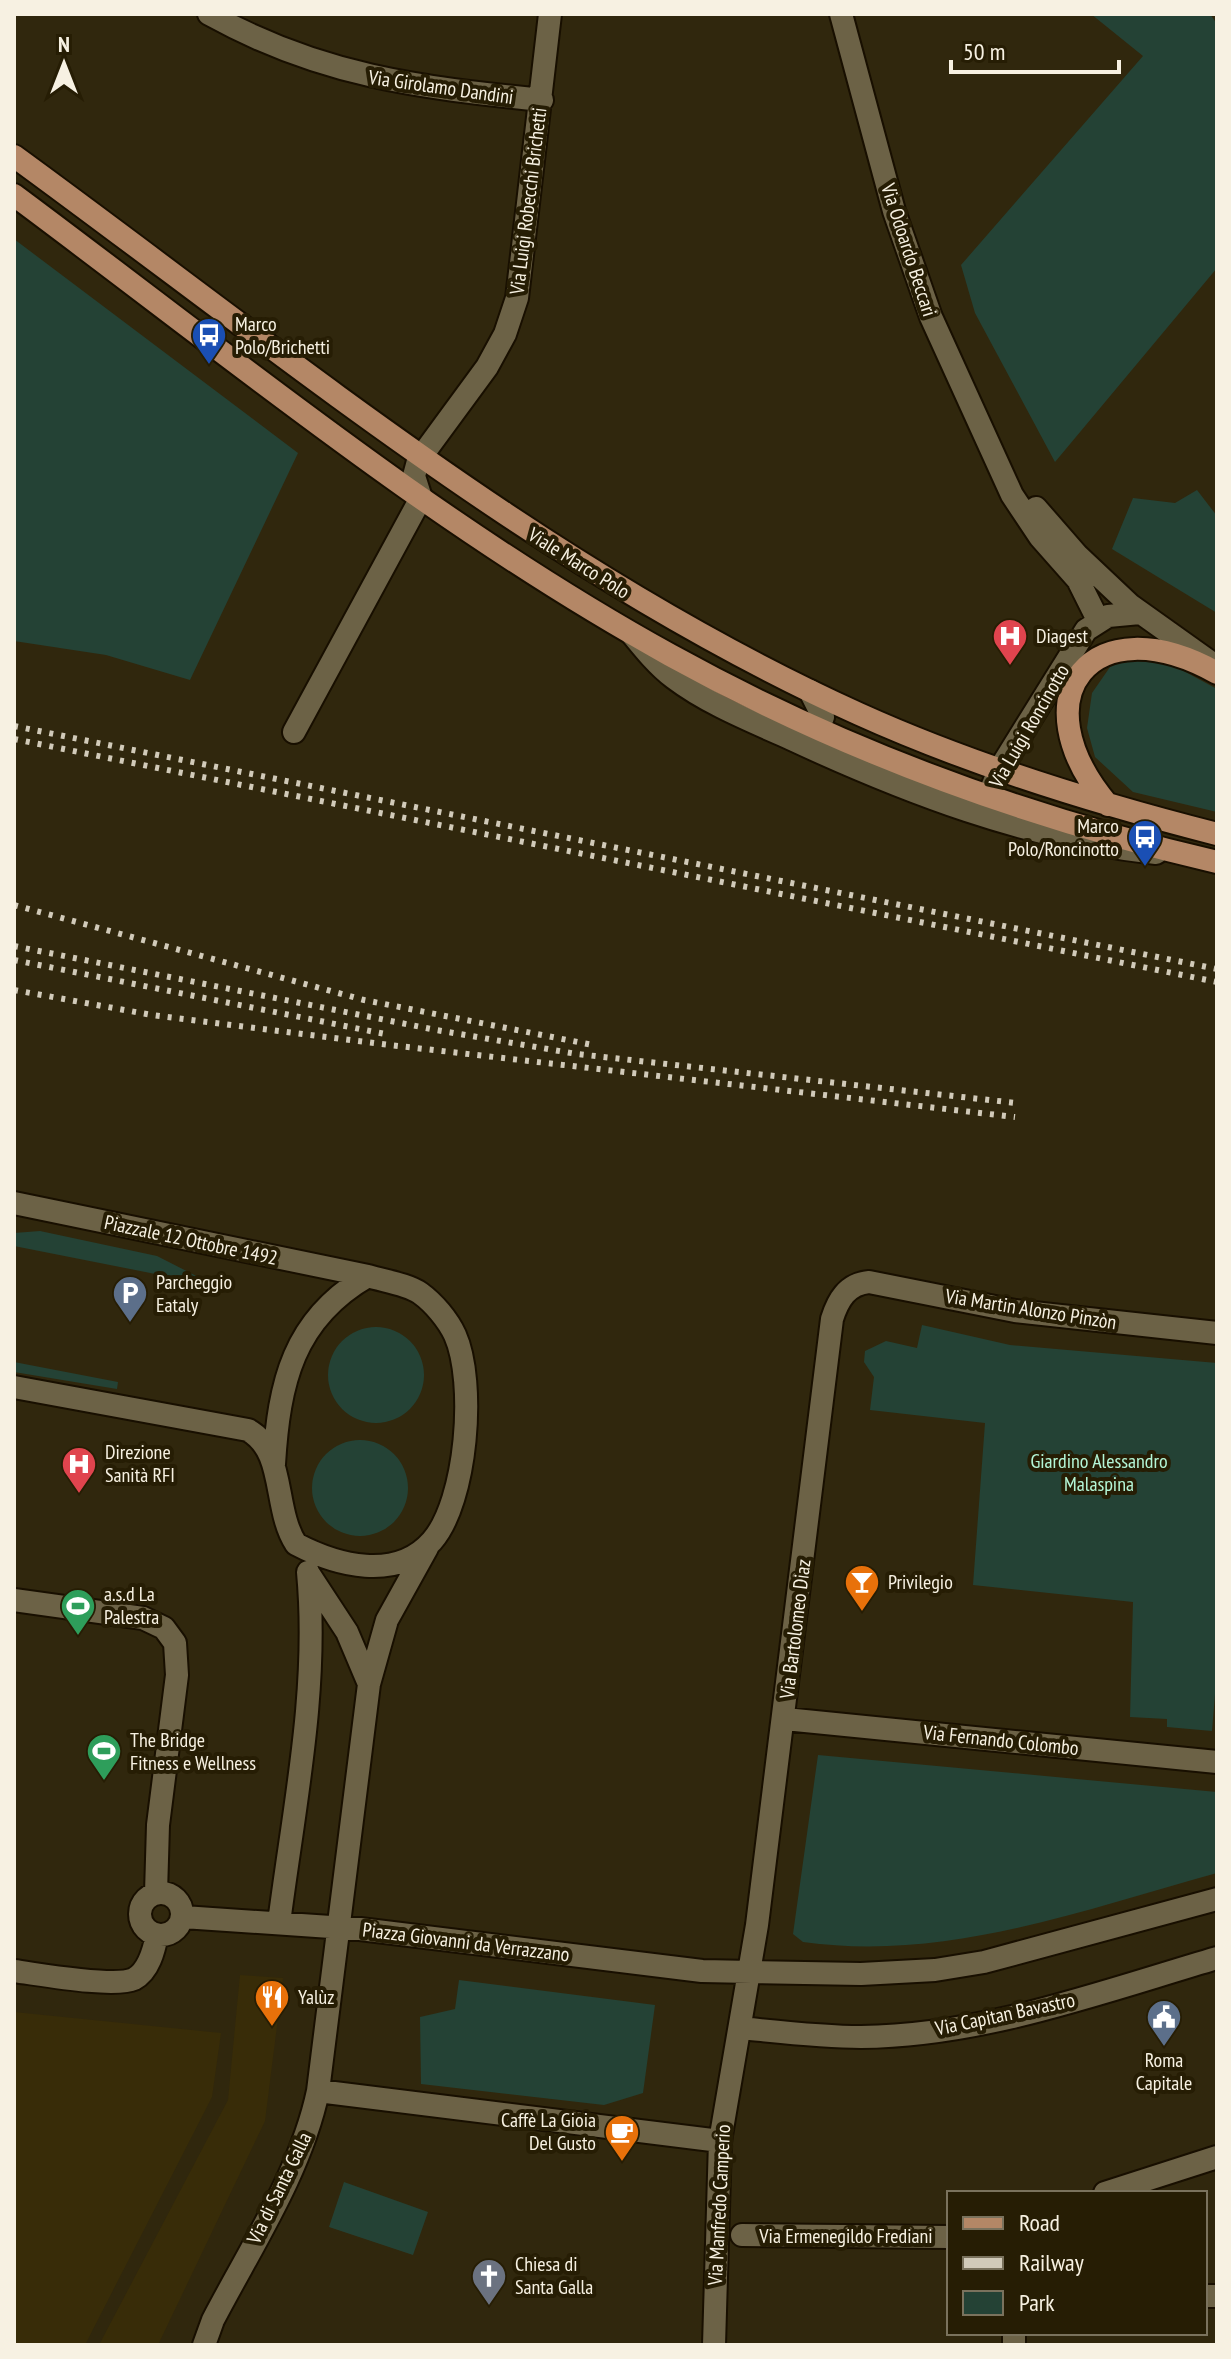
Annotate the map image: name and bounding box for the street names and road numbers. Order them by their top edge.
street label: Via Girolamo Dandini [366,64,515,110]
street label: Via Luigi Robecchi Brichetti [503,106,552,297]
street label: Via Odoardo Beccari [875,179,943,320]
street label: Viale Marco Polo [522,521,635,605]
street label: Via Luigi Roncinotto [983,659,1075,793]
street label: Piazzale 12 Ottobre 1492 [102,1209,280,1271]
street label: Via Martin Alonzo Pinzòn [943,1282,1118,1335]
street label: Via Bartolomeo Diaz [773,1558,816,1701]
street label: Via Fernando Colombo [921,1719,1080,1761]
street label: Piazza Giovanni da Verrazzano [361,1916,571,1968]
street label: Via Capitan Bavastro [932,1987,1077,2042]
street label: Via Manfredo Camperio [702,2124,736,2287]
street label: Via di Santa Galla [240,2128,317,2249]
street label: Via Ermenegildo Frediani [758,2223,933,2249]

